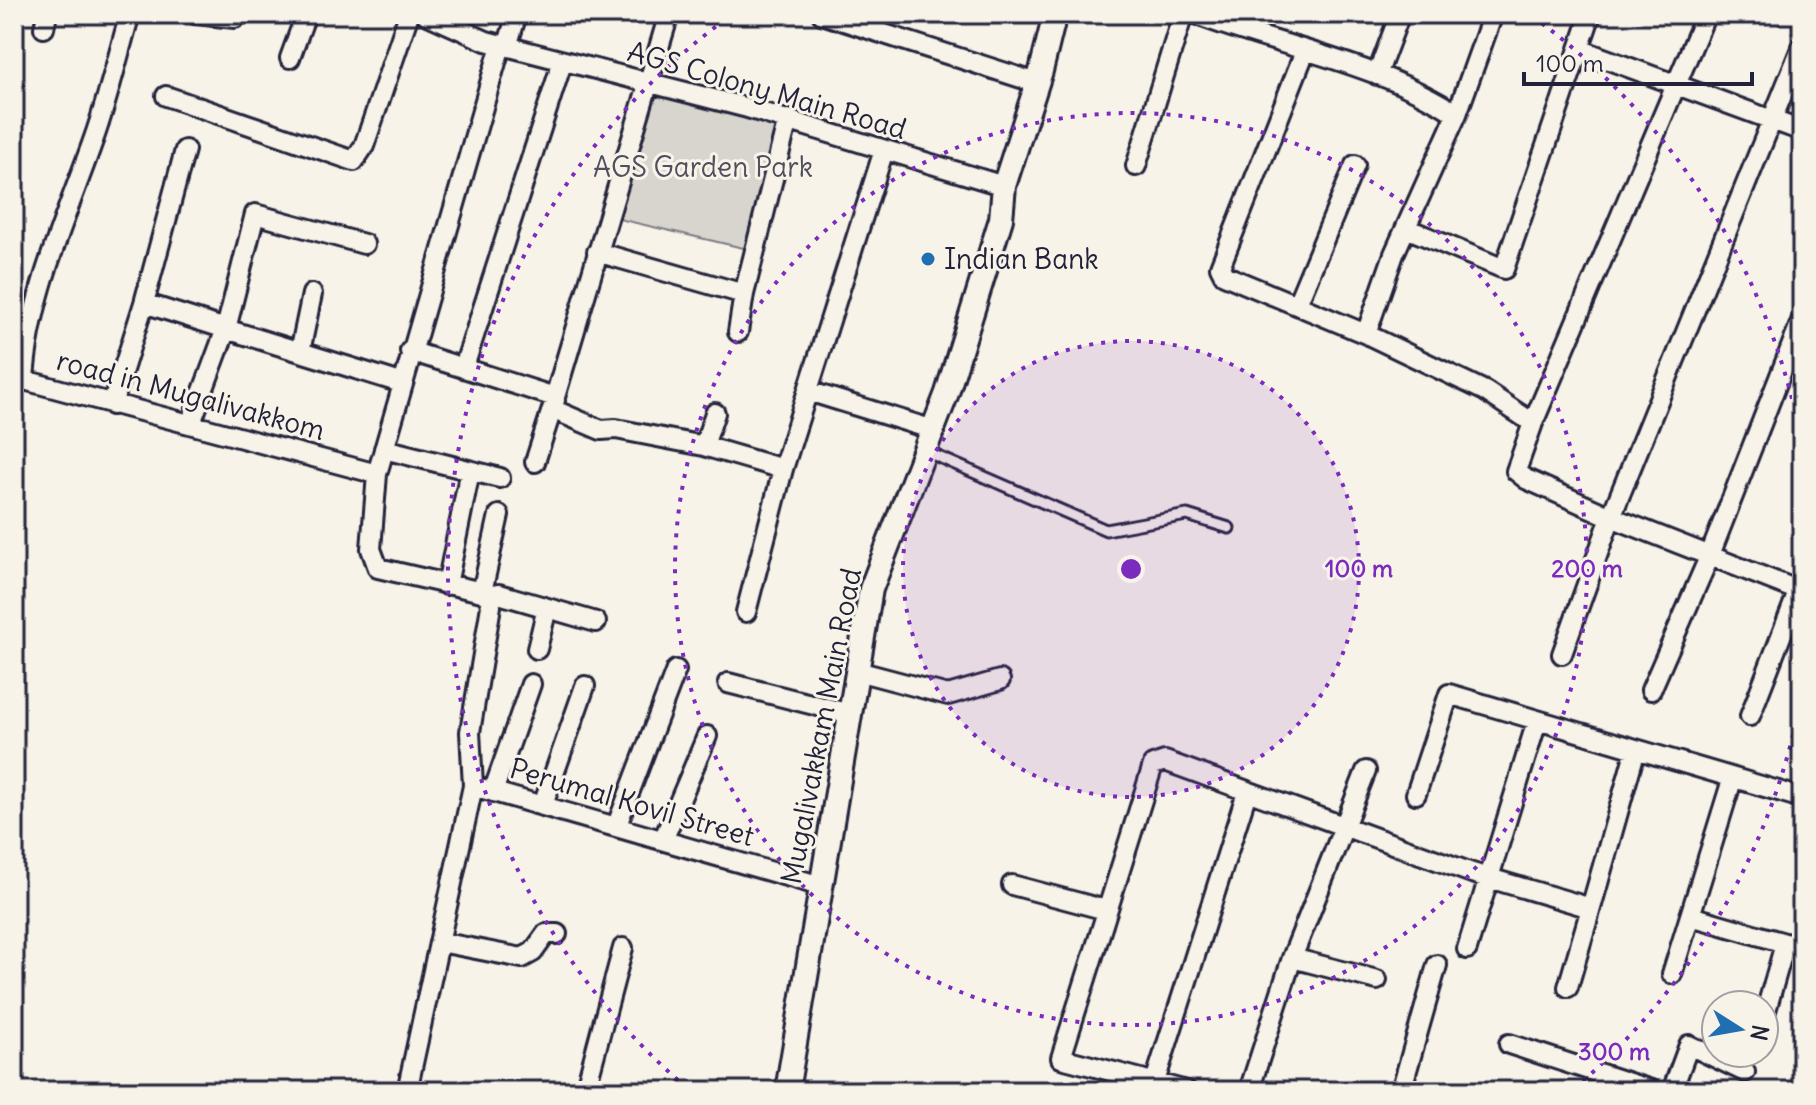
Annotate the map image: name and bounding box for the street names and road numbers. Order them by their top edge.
street label: AGS Colony Main Road [623,33,911,147]
street label: road in Mugalivakkom [53,342,329,448]
street label: Mugalivakkam Main Road [773,565,869,887]
street label: Perumal Kovil Street [506,750,758,854]

